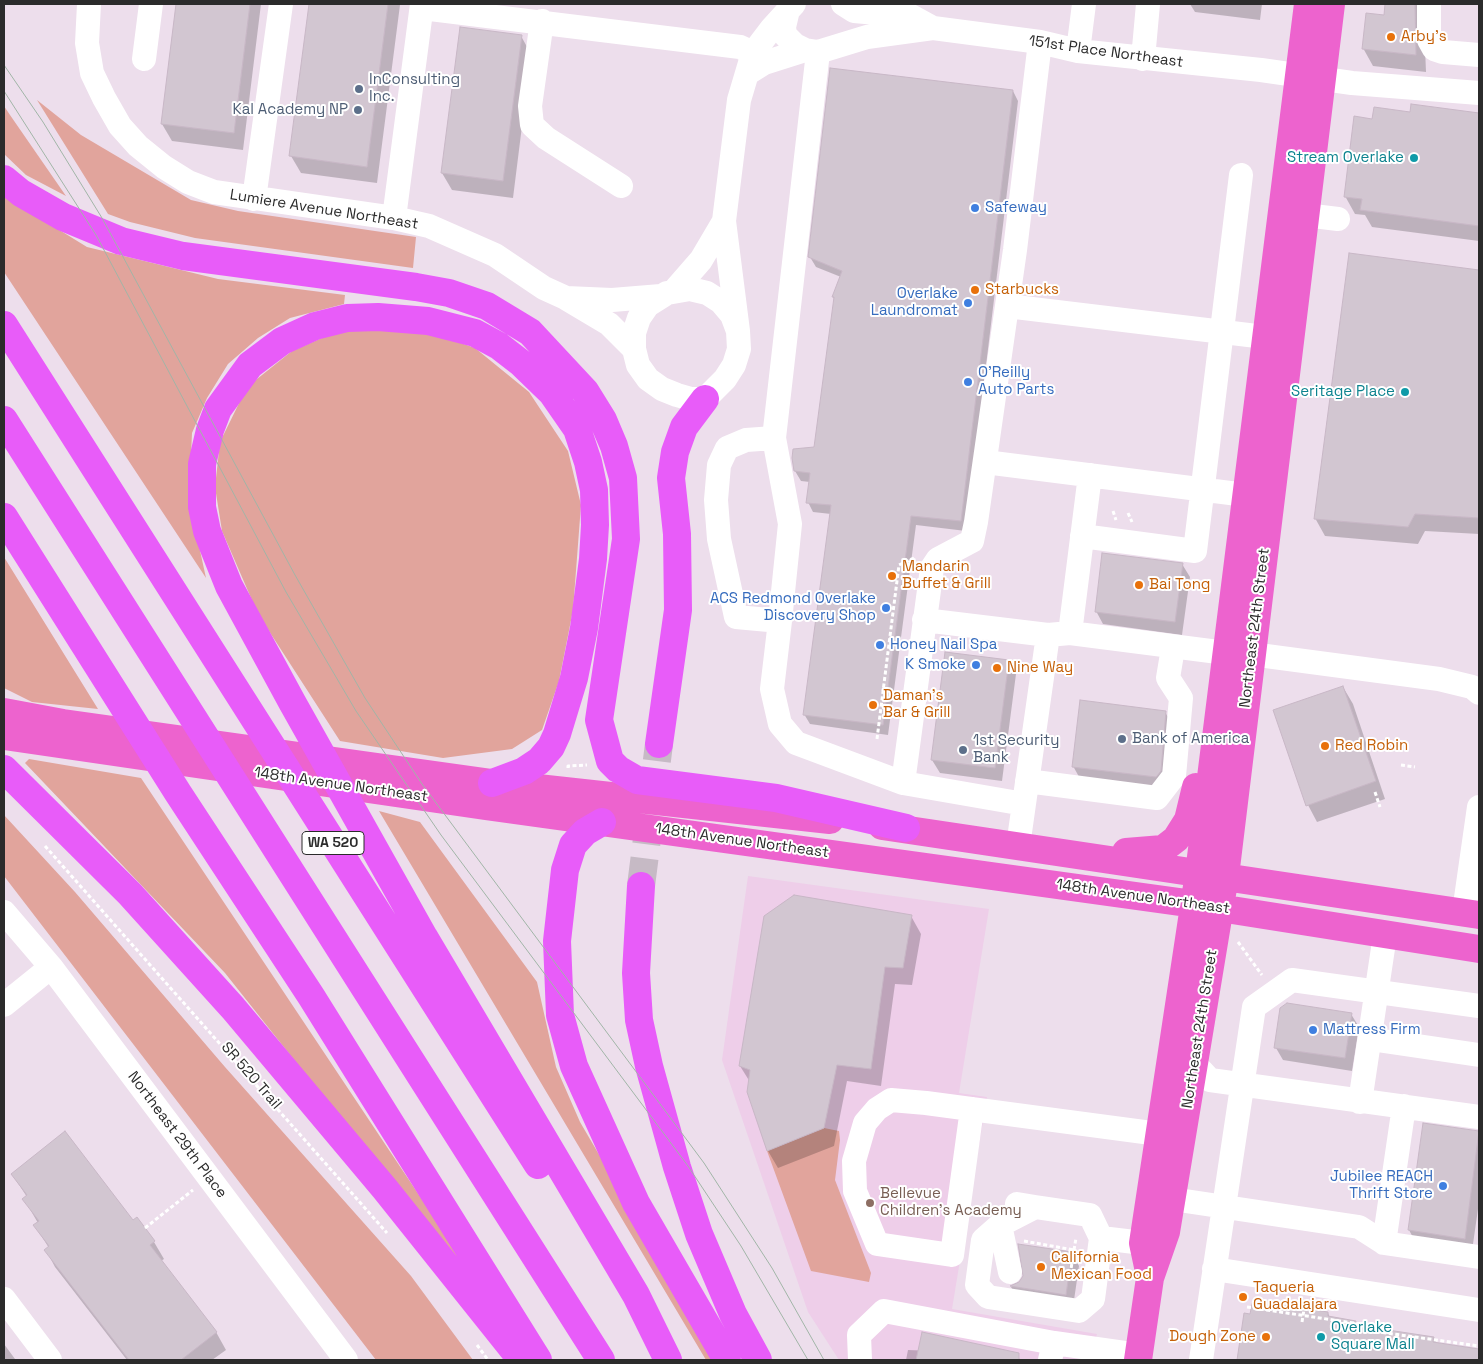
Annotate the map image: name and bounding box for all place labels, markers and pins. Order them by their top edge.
place label: Arby's [1401,28,1447,46]
marker: Arby's [1385,31,1397,43]
place label: InConsulting Inc. [369,71,460,106]
marker: InConsulting Inc. [353,83,365,95]
place label: Kal Academy NP [233,101,348,119]
marker: Kal Academy NP [352,104,364,116]
place label: Stream Overlake [1287,149,1404,167]
marker: Stream Overlake [1408,152,1420,164]
place label: Safeway [985,199,1047,217]
marker: Safeway [969,202,981,214]
place label: Starbucks [985,281,1059,299]
marker: Starbucks [969,284,981,296]
place label: Overlake Laundromat [871,285,958,320]
marker: Overlake Laundromat [962,297,974,309]
place label: O'Reilly Auto Parts [978,364,1054,399]
marker: O'Reilly Auto Parts [962,376,974,388]
place label: Seritage Place [1291,383,1395,401]
marker: Seritage Place [1399,386,1411,398]
place label: Mandarin Buffet & Grill [902,558,991,593]
marker: Mandarin Buffet & Grill [886,570,898,582]
place label: Bai Tong [1149,576,1210,594]
marker: Bai Tong [1133,579,1145,591]
place label: ACS Redmond Overlake Discovery Shop [710,590,876,625]
marker: ACS Redmond Overlake Discovery Shop [880,602,892,614]
place label: Honey Nail Spa [890,636,997,654]
marker: Honey Nail Spa [874,639,886,651]
place label: K Smoke [905,656,966,674]
marker: K Smoke [970,659,982,671]
place label: Nine Way [1007,659,1073,677]
marker: Nine Way [991,662,1003,674]
place label: Daman's Bar & Grill [883,687,951,722]
marker: Daman's Bar & Grill [867,699,879,711]
place label: Bank of America [1132,730,1249,748]
place label: 1st Security Bank [973,732,1059,767]
marker: Bank of America [1116,733,1128,745]
place label: Red Robin [1335,737,1408,755]
marker: Red Robin [1319,740,1331,752]
marker: 1st Security Bank [957,744,969,756]
place label: Mattress Firm [1323,1021,1421,1039]
marker: Mattress Firm [1307,1024,1319,1036]
place label: Jubilee REACH Thrift Store [1330,1168,1433,1203]
marker: Jubilee REACH Thrift Store [1437,1180,1449,1192]
place label: Bellevue Children's Academy [880,1185,1022,1220]
marker: Bellevue Children's Academy [864,1197,876,1209]
place label: California Mexican Food [1051,1249,1152,1284]
marker: California Mexican Food [1035,1261,1047,1273]
place label: Taqueria Guadalajara [1253,1279,1337,1314]
marker: Taqueria Guadalajara [1237,1291,1249,1303]
place label: Overlake Square Mall [1331,1319,1415,1354]
place label: Dough Zone [1169,1328,1256,1346]
marker: Dough Zone [1260,1331,1272,1343]
marker: Overlake Square Mall [1315,1331,1327,1343]

